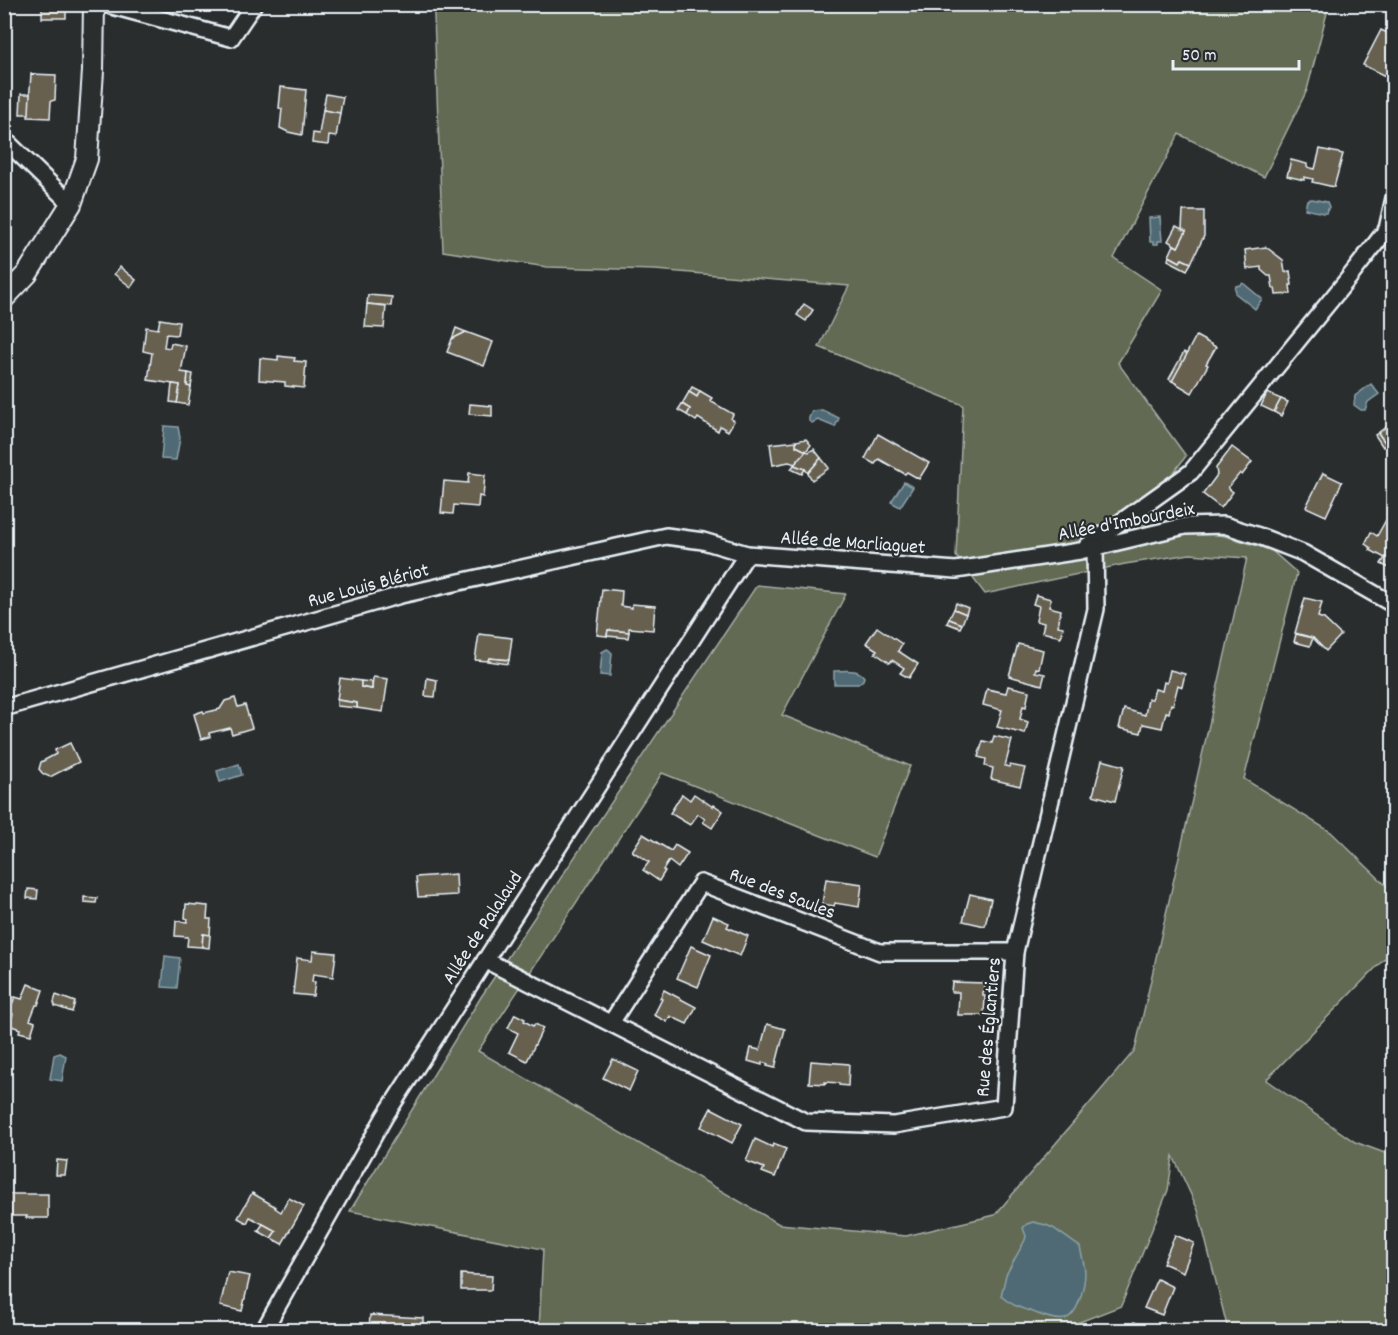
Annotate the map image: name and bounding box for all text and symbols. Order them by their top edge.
scale bar [1173,33,1299,71]
text: 50 m [1182,44,1217,69]
street label: Allée d'Imbourdeix [1056,496,1198,550]
street label: Allée de Marliaguet [779,525,926,563]
street label: Rue Louis Blériot [305,557,432,617]
street label: Rue des Saules [725,862,839,928]
street label: Allée de Palalaud [436,867,531,991]
street label: Rue des Églantiers [970,956,1010,1098]

